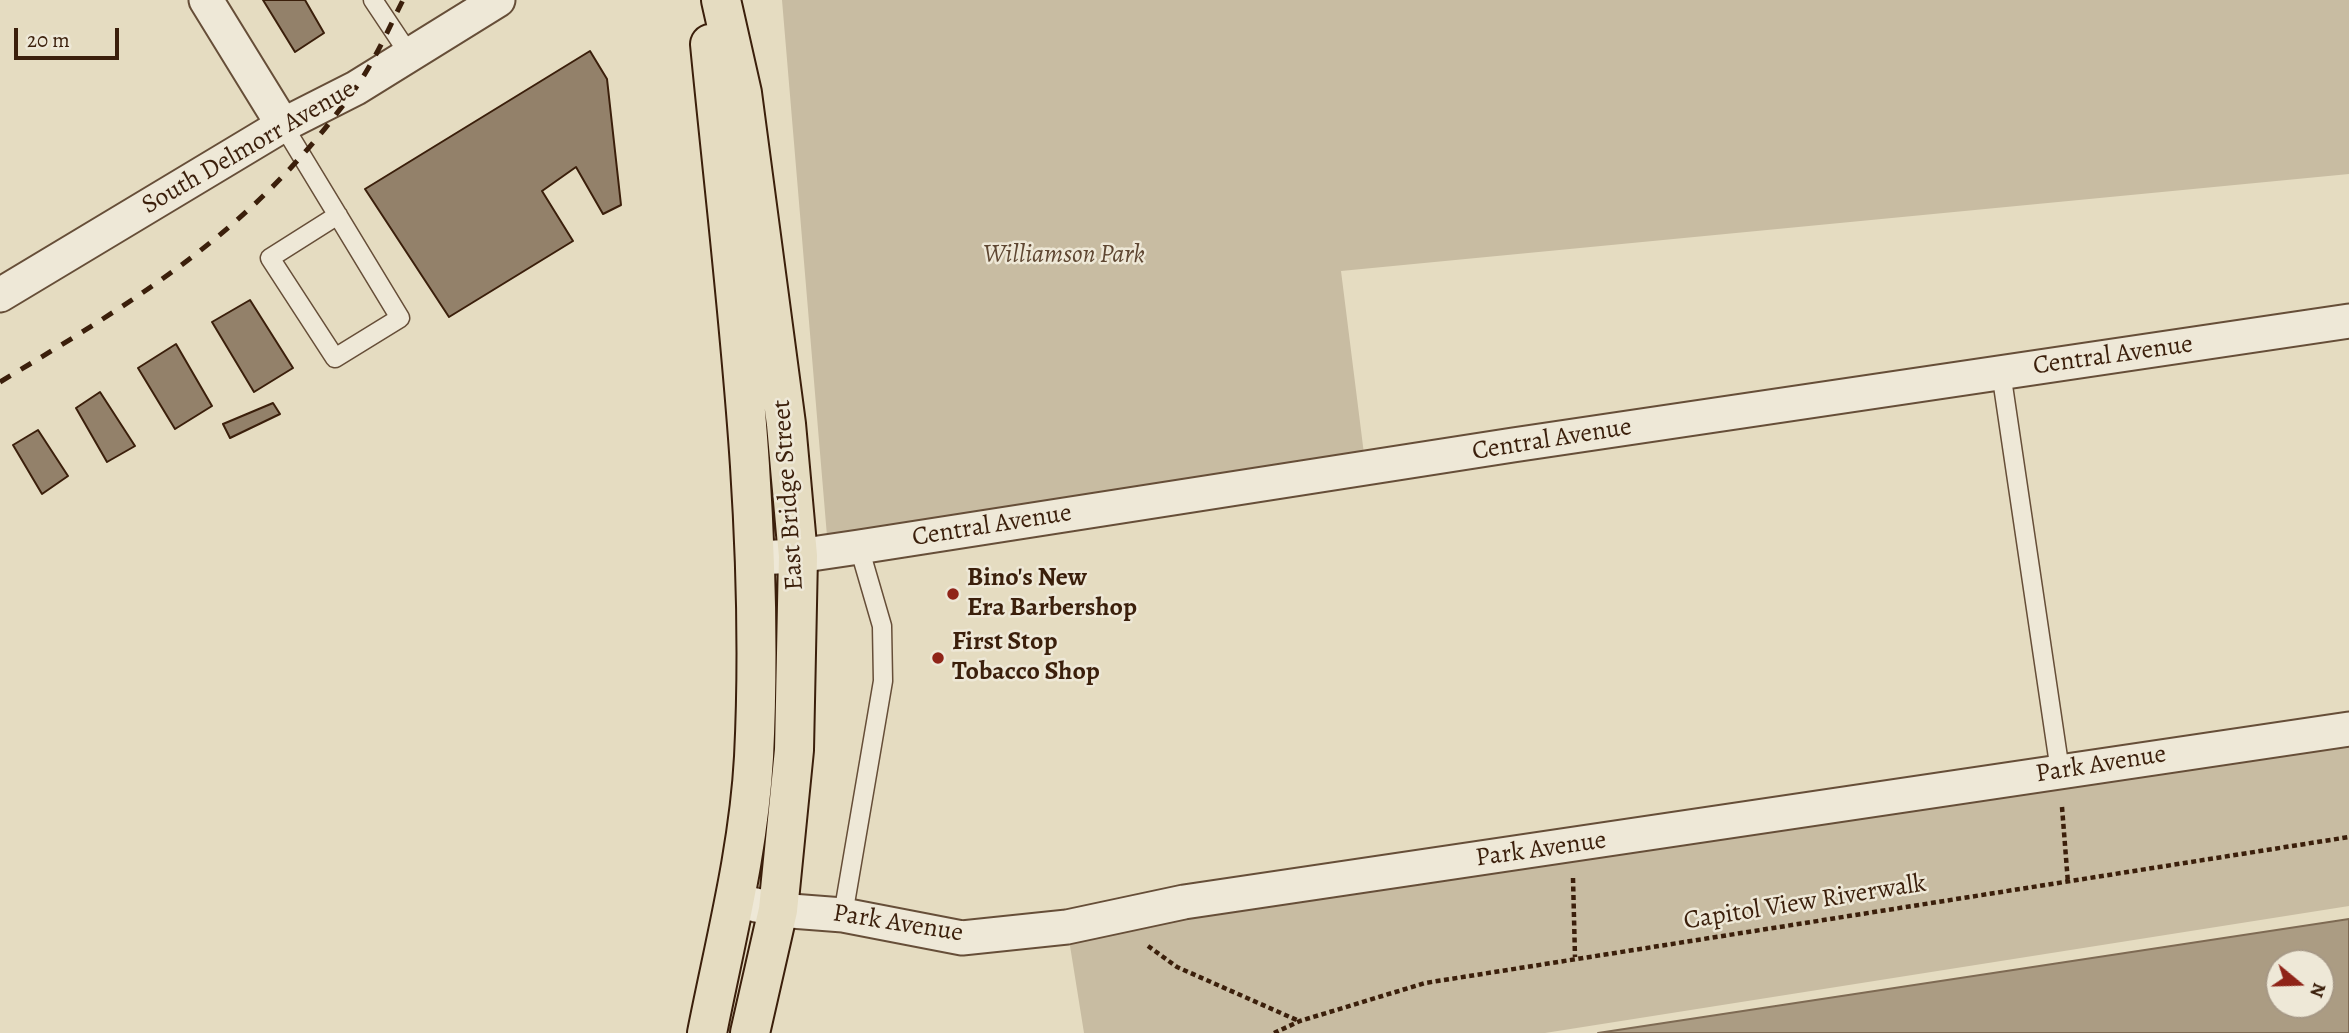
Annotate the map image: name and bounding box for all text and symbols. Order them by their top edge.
scale bar [18,14,122,58]
text: 20 m [27,26,70,54]
street label: South Delmorr Avenue [137,74,361,222]
park label: Williamson Park [983,240,1145,272]
street label: Central Avenue [2031,329,2195,383]
street label: East Bridge Street [767,398,811,592]
street label: Central Avenue [1470,412,1634,468]
street label: Central Avenue [910,498,1074,554]
place label: Bino's New Era Barbershop [967,563,1137,624]
marker: Bino's New Era Barbershop [945,586,961,602]
place label: First Stop Tobacco Shop [952,627,1100,688]
marker: First Stop Tobacco Shop [930,650,946,666]
street label: Park Avenue [2034,739,2168,791]
street label: Park Avenue [1474,825,1608,875]
street label: Capitol View Riverwalk [1681,868,1929,938]
street label: Park Avenue [831,898,965,950]
north arrow [2265,949,2335,1019]
text: N [2303,979,2333,1001]

